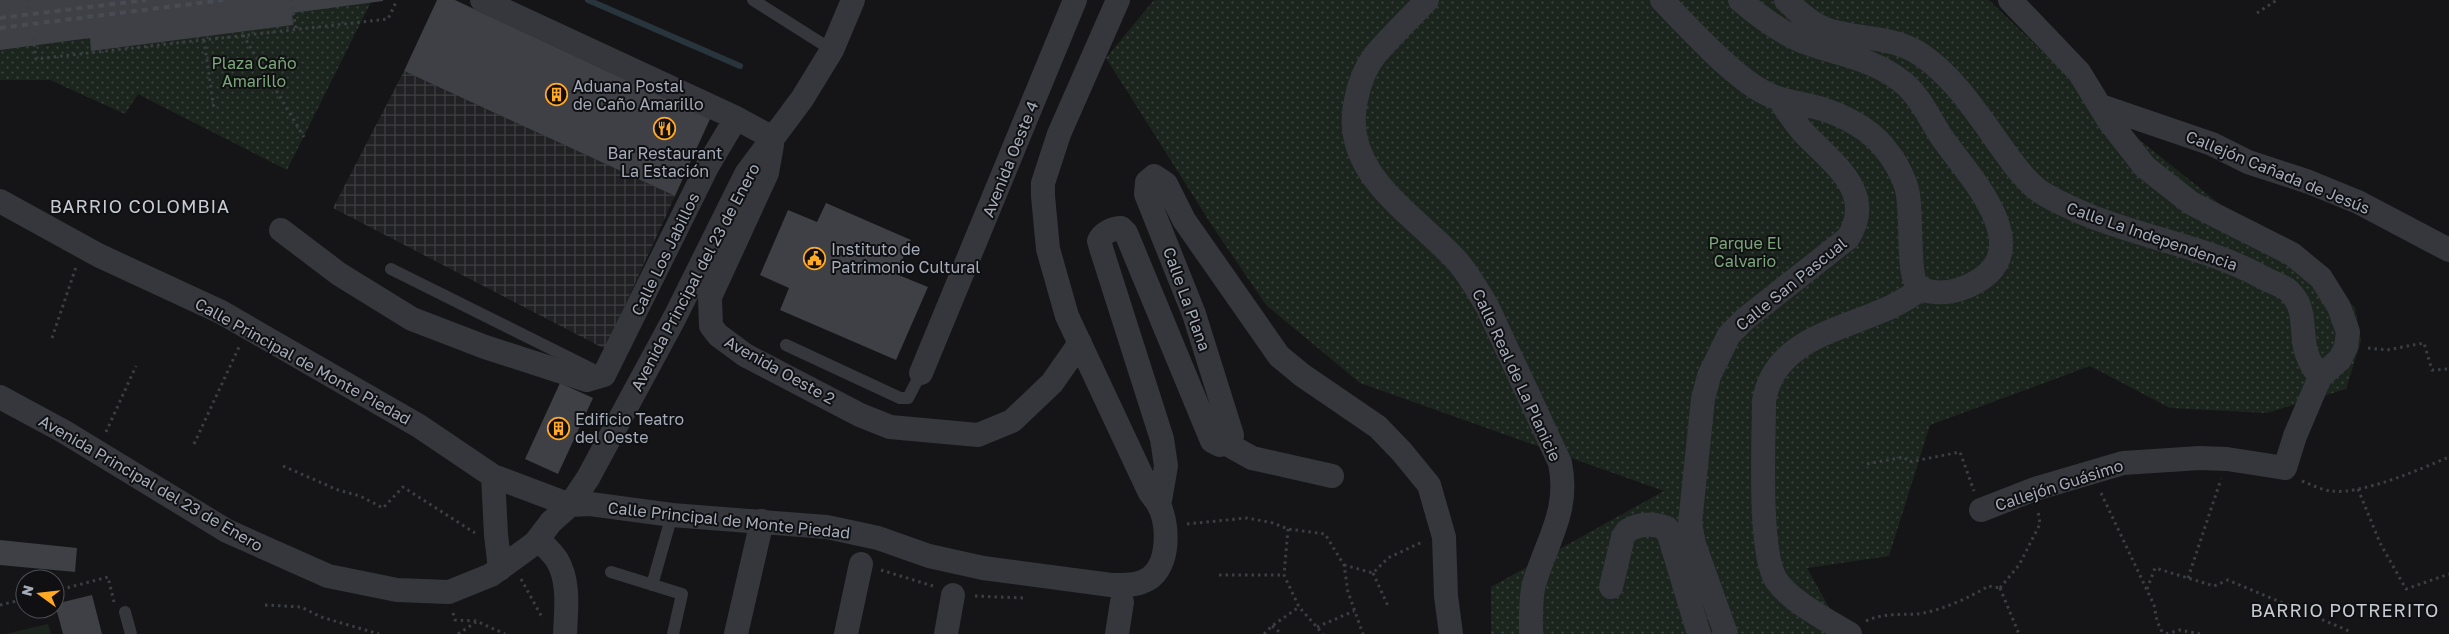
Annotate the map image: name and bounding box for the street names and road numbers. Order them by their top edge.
street label: Avenida Oeste 4 [978,98,1042,220]
street label: Callejón Cañada de Jesús [2183,126,2373,218]
street label: Avenida Principal del 23 de Enero [626,160,764,394]
street label: Calle Los Jabillos [627,189,703,319]
street label: Calle La Independencia [2064,197,2240,275]
street label: Calle San Pascual [1732,233,1850,335]
street label: Calle La Plana [1159,244,1215,354]
street label: Calle Real de La Planicie [1468,286,1566,464]
street label: Calle Principal de Monte Piedad [192,293,414,429]
street label: Avenida Oeste 2 [721,331,839,409]
street label: Avenida Principal del 23 de Enero [36,411,266,555]
street label: Callejón Guásimo [1992,455,2126,515]
street label: Calle Principal de Monte Piedad [607,497,851,543]

